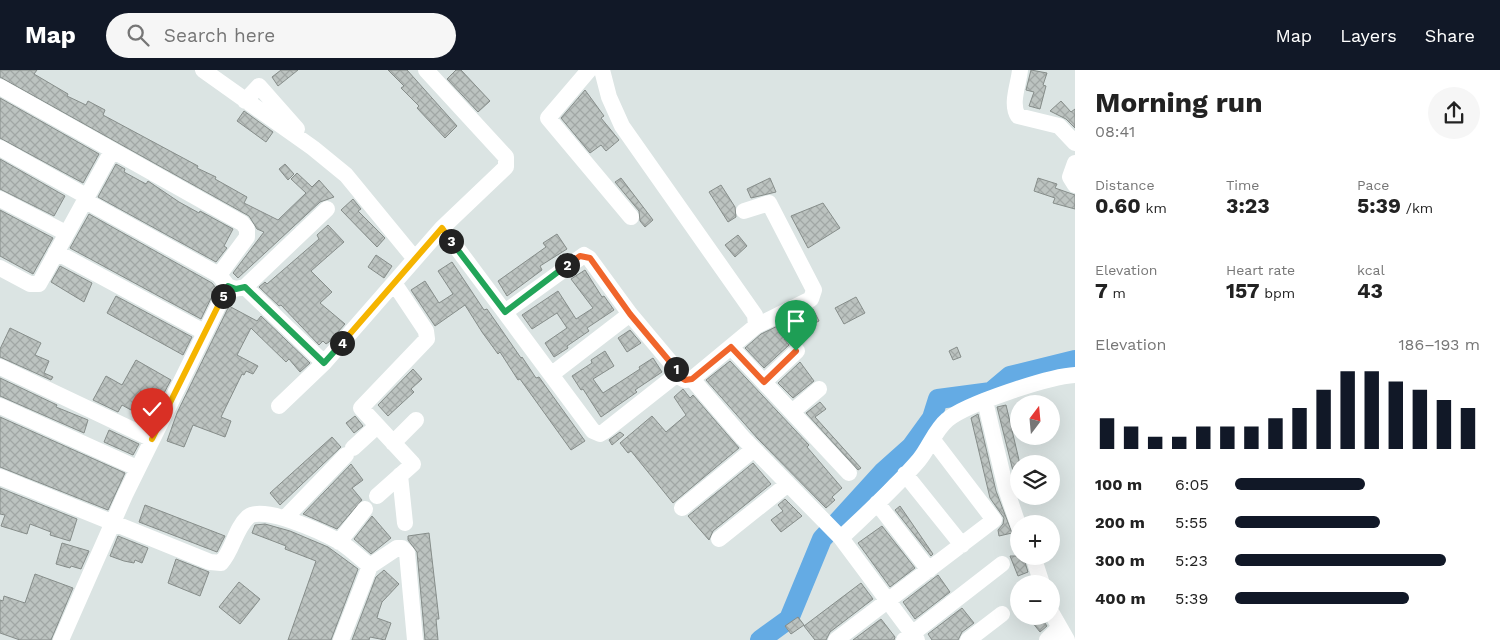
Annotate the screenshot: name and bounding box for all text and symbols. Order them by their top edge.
search box [106,13,456,58]
text: Map [25,21,76,49]
icon: search [124,21,152,49]
text: Search here [164,24,275,47]
text: Map [1275,25,1312,46]
text: Layers [1340,25,1397,46]
text: Share [1425,25,1475,46]
text: Morning run [1095,86,1263,119]
button: share [1428,87,1480,139]
text: 08:41 [1095,122,1135,141]
text: Distance [1095,177,1155,193]
text: Time [1226,177,1259,193]
text: Pace [1357,177,1389,193]
text: 0.60 [1095,193,1141,218]
text: 3:23 [1226,193,1270,218]
text: 5:39 [1357,193,1401,218]
text: km [1141,200,1167,216]
text: /km [1401,200,1433,216]
pin: 3 [438,228,464,254]
text: 3 [447,233,456,249]
pin: 2 [554,252,580,278]
text: 2 [563,257,572,273]
text: Elevation [1095,262,1158,278]
text: Heart rate [1226,262,1295,278]
text: kcal [1357,262,1385,278]
text: 7 [1095,278,1108,303]
text: 157 [1226,278,1259,303]
text: 43 [1357,278,1383,303]
pin: 5 [210,284,236,308]
text: m [1108,285,1126,301]
text: bpm [1259,285,1295,301]
text: 5 [219,288,228,304]
pin [775,300,817,351]
icon: arrive [782,307,810,335]
pin: 4 [330,330,354,356]
text: 4 [338,335,347,351]
text: Elevation [1095,335,1166,354]
text: 186–193 m [1398,335,1480,354]
pin: 1 [664,356,688,382]
text: 1 [673,361,680,377]
pin [131,388,173,439]
icon: check [138,395,166,423]
north arrow [1010,395,1060,445]
map controls [1010,395,1060,625]
button: layers [1010,455,1060,505]
text: 100 m [1095,475,1142,494]
text: 6:05 [1175,475,1209,494]
text: 200 m [1095,513,1145,532]
text: 5:55 [1175,513,1208,532]
button: + [1010,515,1060,565]
text: 300 m [1095,551,1145,570]
text: 5:23 [1175,551,1208,570]
button: − [1010,575,1060,625]
text: 400 m [1095,589,1146,608]
text: 5:39 [1175,589,1208,608]

